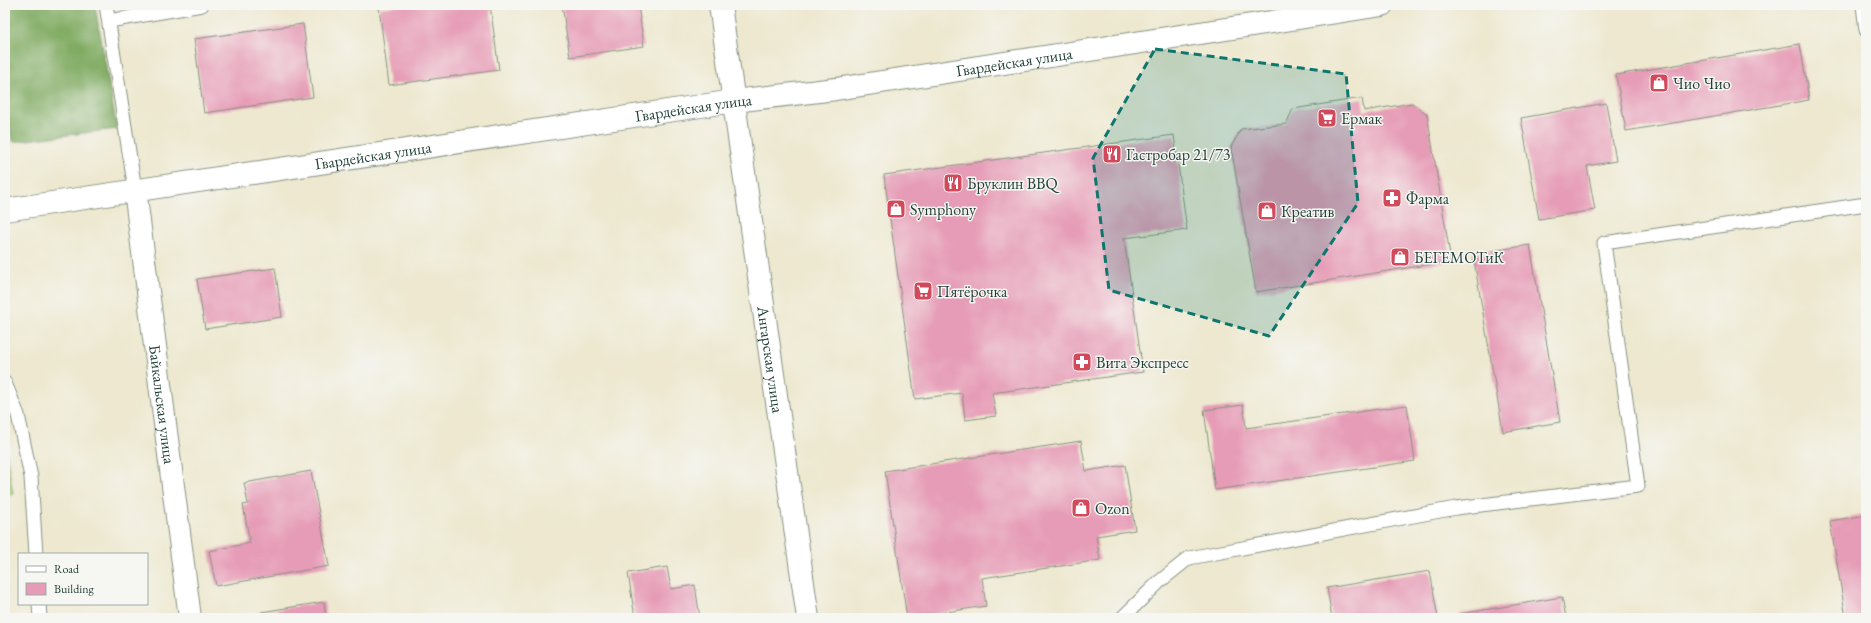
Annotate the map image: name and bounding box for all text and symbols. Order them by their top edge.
street label: Гвардейская улица [954,43,1074,81]
shop icon: Чио Чио [1648,72,1670,94]
place label: Чио Чио [1673,73,1731,94]
street label: Гвардейская улица [634,89,753,127]
supermarket icon: Ермак [1316,107,1338,129]
place label: Ермак [1341,108,1383,129]
street label: Гвардейская улица [313,136,433,175]
restaurant icon: Гастробар 21/73 [1101,143,1123,165]
place label: Гастробар 21/73 [1126,144,1231,165]
restaurant icon: Бруклин BBQ [942,172,964,194]
place label: Бруклин BBQ [967,173,1060,194]
pharmacy icon: Фарма [1381,187,1403,209]
place label: Фарма [1406,188,1450,209]
shop icon: Symphony [885,198,907,220]
place label: Symphony [910,199,977,220]
shop icon: Креатив [1256,200,1278,222]
place label: Креатив [1281,201,1335,222]
shop icon: БЕГЕМОТиК [1389,246,1411,268]
place label: БЕГЕМОТиК [1414,247,1505,268]
supermarket icon: Пятёрочка [912,280,934,302]
place label: Пятёрочка [937,281,1008,302]
street label: Ангарская улица [752,304,789,415]
street label: Байкальская улица [144,343,180,466]
pharmacy icon: Вита Экспресс [1071,351,1093,373]
place label: Вита Экспресс [1096,352,1189,373]
shop icon: Ozon [1070,497,1092,519]
place label: Ozon [1095,498,1130,519]
legend [18,553,148,605]
text: Road [54,561,80,577]
text: Building [54,581,95,597]

